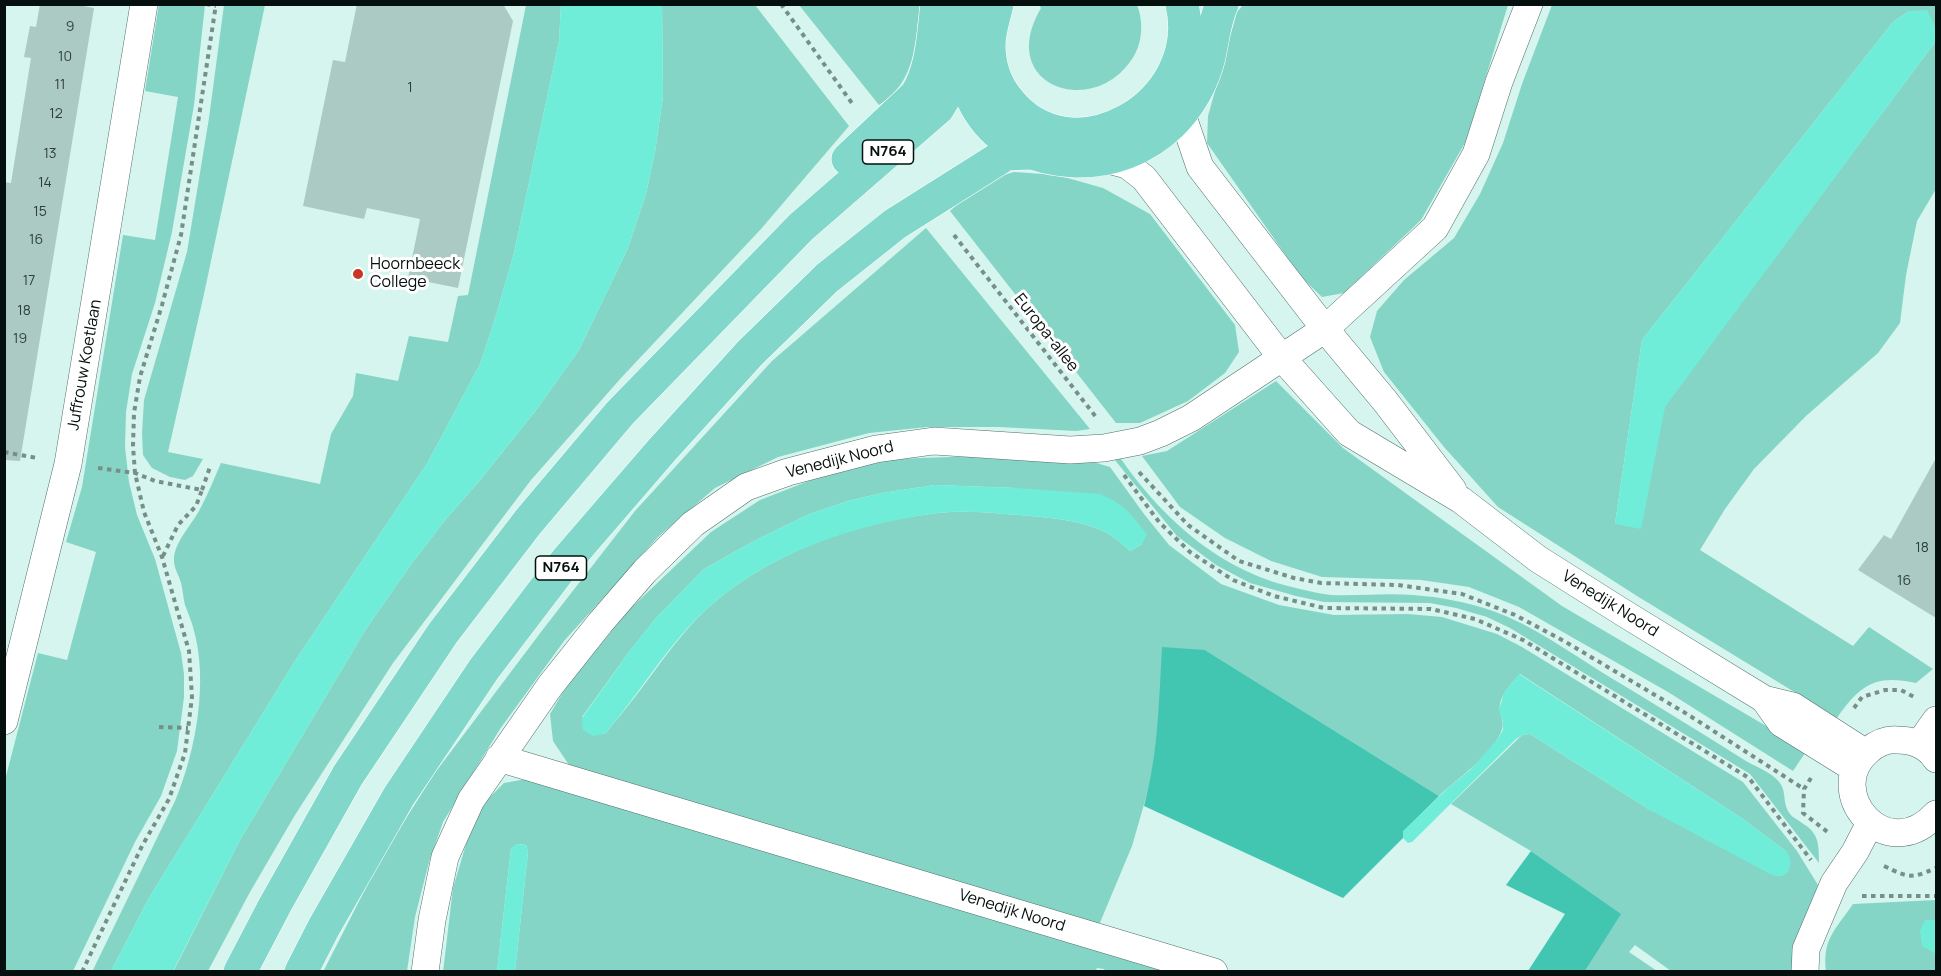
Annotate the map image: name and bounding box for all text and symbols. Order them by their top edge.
house number: 9 [66,19,74,35]
house number: 10 [58,49,72,65]
house number: 11 [55,77,65,93]
house number: 1 [407,80,413,96]
house number: 12 [49,106,63,122]
road number: N764 [862,140,914,164]
house number: 13 [43,146,57,162]
house number: 14 [38,175,52,191]
house number: 15 [33,204,47,220]
house number: 16 [29,232,43,248]
place label: Hoornbeeck College [370,255,460,293]
marker: Hoornbeeck College [351,267,365,281]
house number: 17 [23,273,35,289]
street label: Europa-allee [1010,290,1082,376]
street label: Juffrouw Koetlaan [64,298,106,432]
house number: 18 [17,303,31,319]
house number: 19 [13,331,27,347]
street label: Venedijk Noord [784,437,896,483]
house number: 18 [1915,540,1929,556]
road number: N764 [536,556,586,580]
street label: Venedijk Noord [1558,567,1662,641]
house number: 16 [1897,573,1911,589]
street label: Venedijk Noord [957,886,1067,936]

